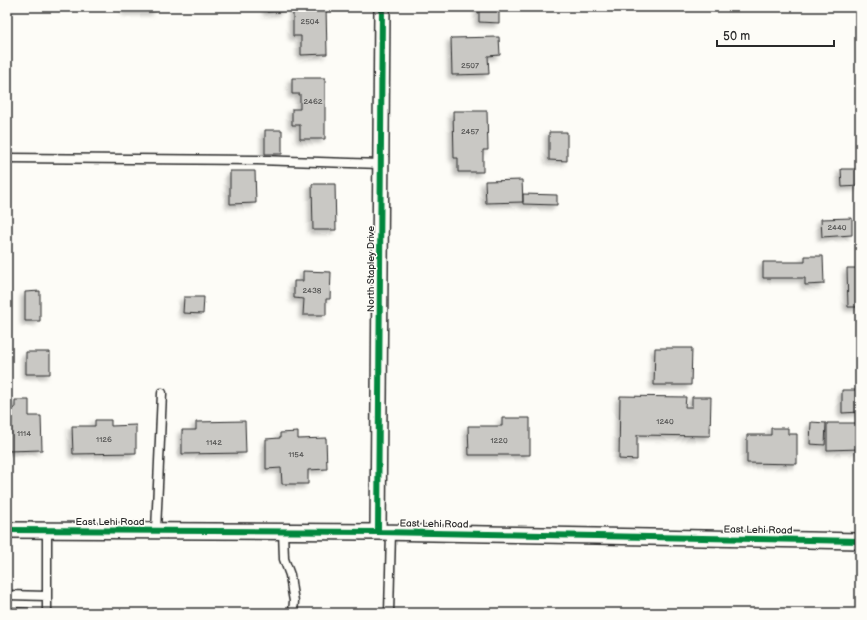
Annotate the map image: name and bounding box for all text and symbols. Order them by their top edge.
house number: 2504 [301,17,320,26]
scale bar [717,22,834,48]
text: 50 m [723,29,750,44]
house number: 2507 [461,61,479,70]
house number: 2462 [303,97,323,106]
house number: 2457 [461,127,479,136]
house number: 2440 [827,223,847,232]
street label: North Stapley Drive [365,226,377,312]
house number: 2438 [302,286,322,295]
house number: 1240 [656,417,674,426]
house number: 1114 [17,429,31,438]
house number: 1126 [96,435,112,444]
house number: 1220 [490,436,508,445]
house number: 1142 [206,438,222,447]
house number: 1154 [288,450,304,459]
street label: East Lehi Road [75,516,145,528]
street label: East Lehi Road [399,517,469,531]
street label: East Lehi Road [723,523,793,537]

